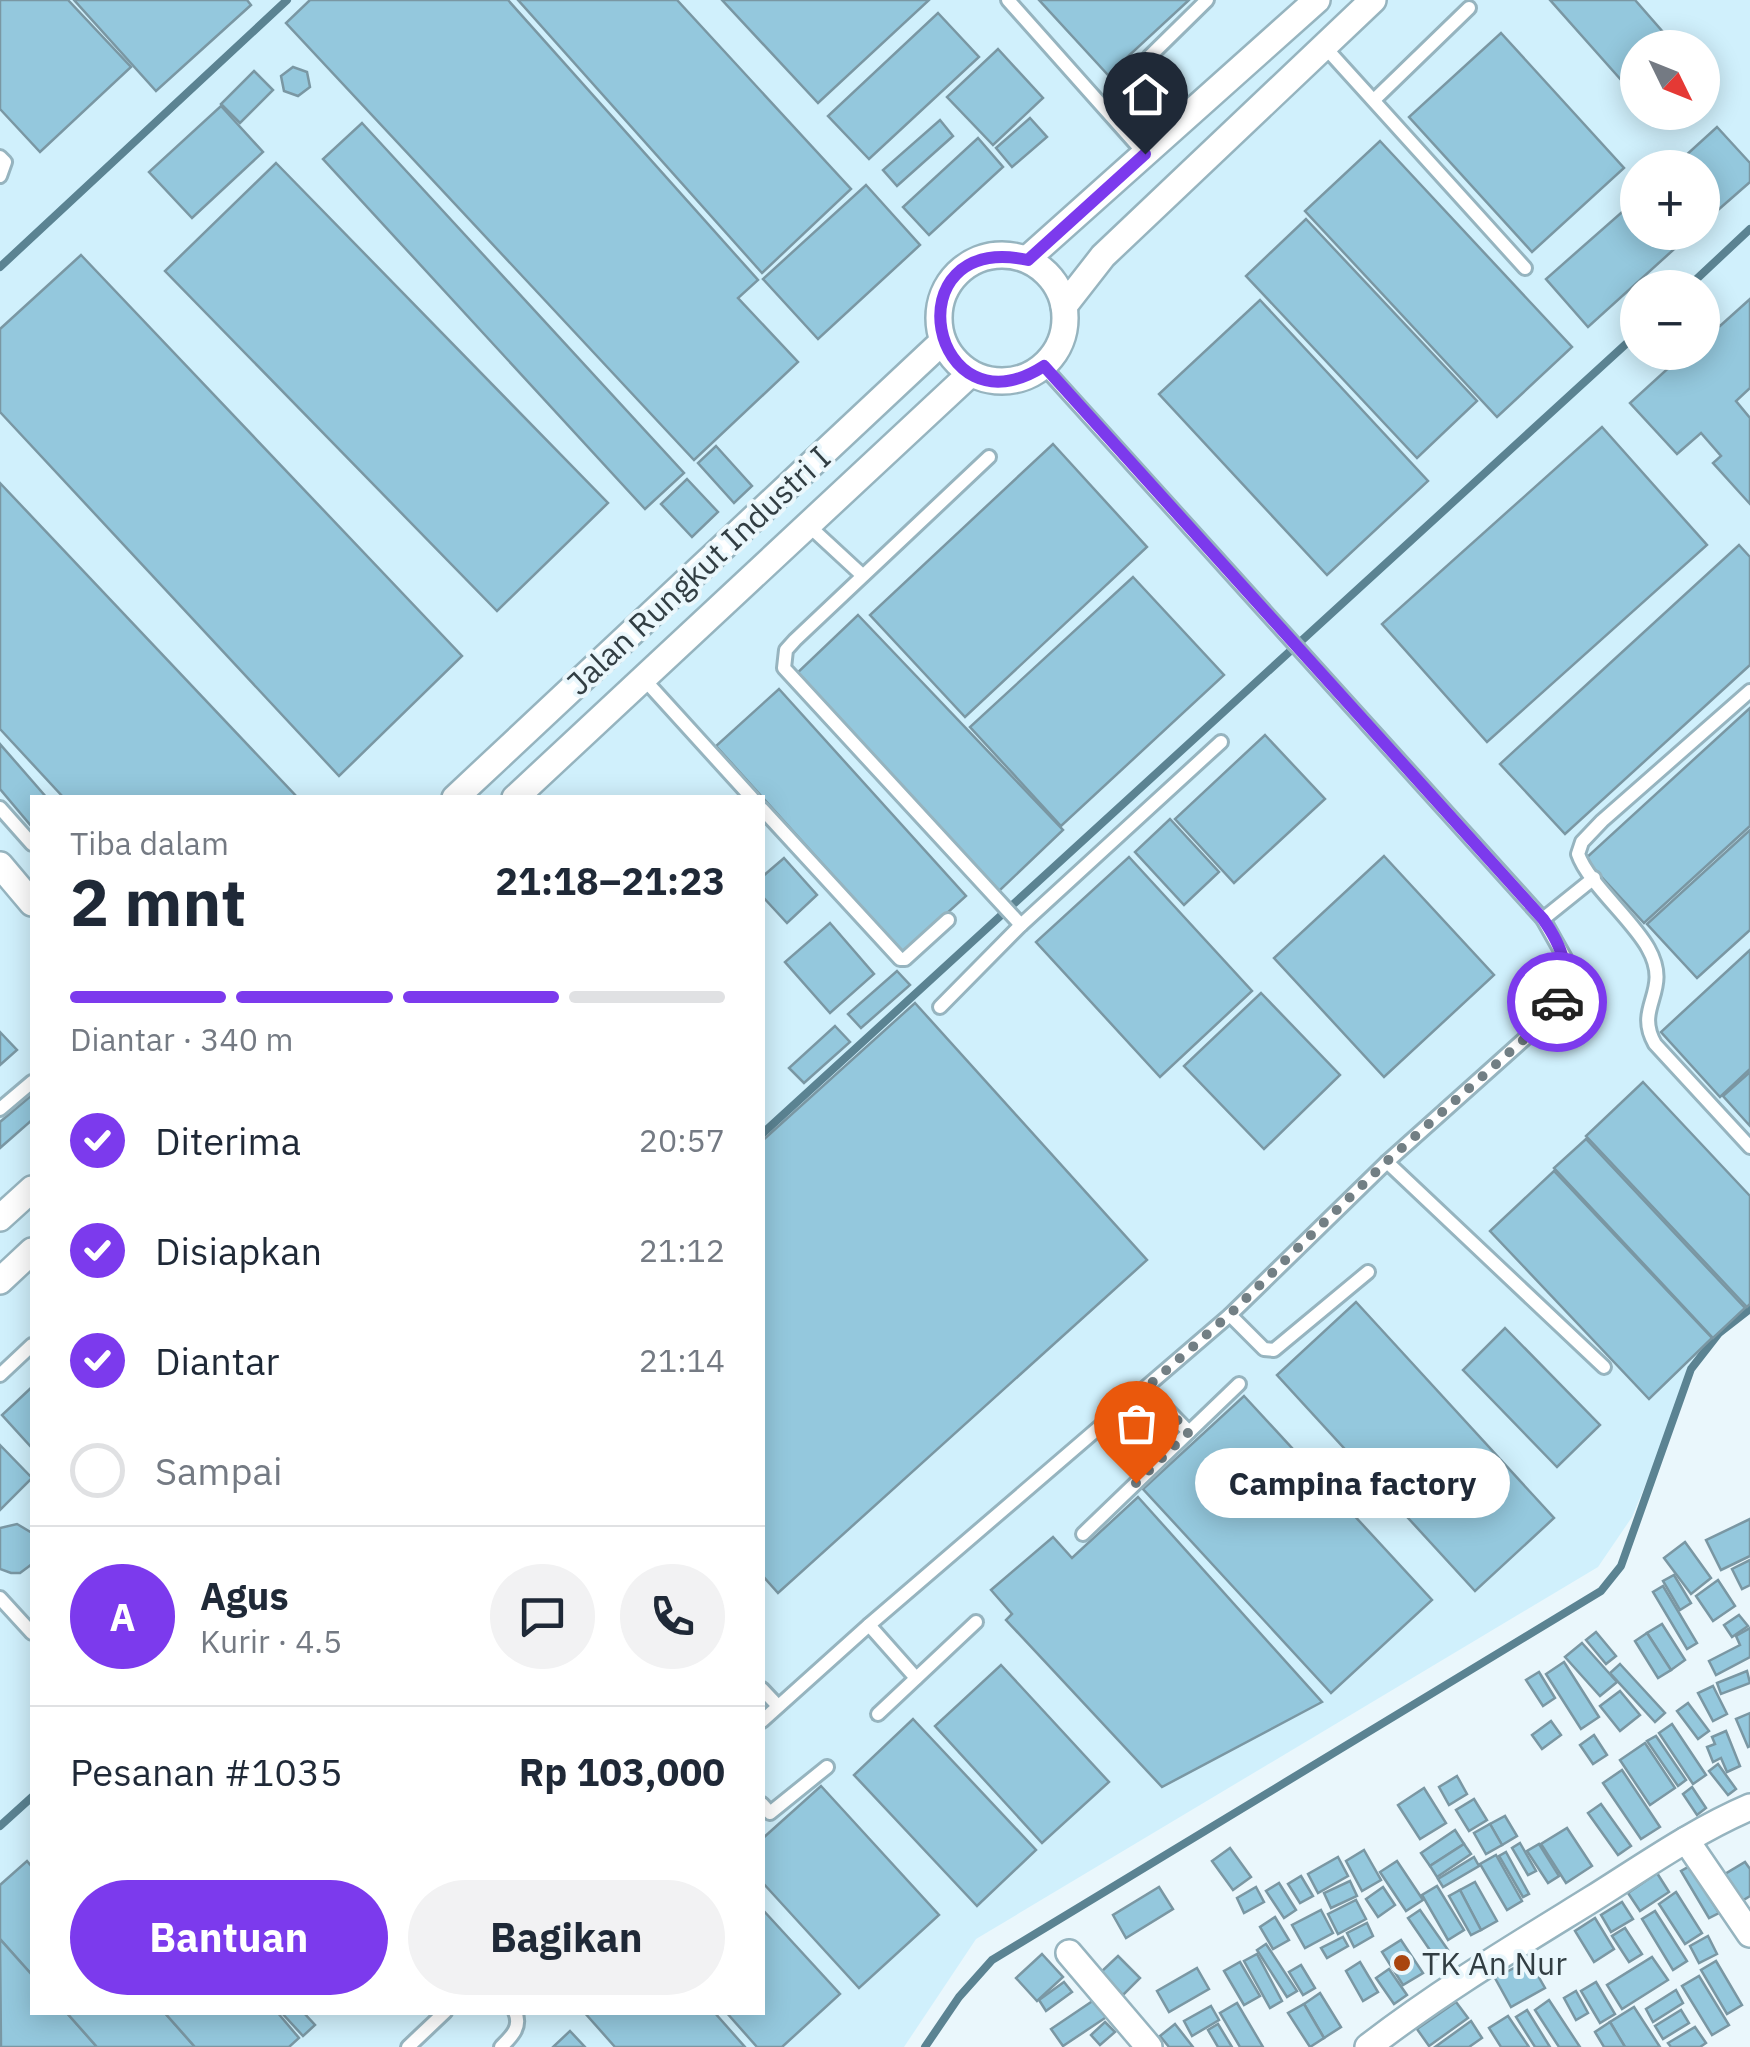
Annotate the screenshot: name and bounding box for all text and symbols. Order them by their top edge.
north arrow [1620,30,1720,130]
map controls [1620,30,1720,370]
pin [1103,52,1188,155]
icon: home [1118,67,1173,122]
button: + [1620,150,1720,250]
button: − [1620,270,1720,370]
street label: Jalan Rungkut Industri I [557,436,839,704]
text: Tiba dalam [70,822,229,864]
text: 21:18–21:23 [495,856,725,905]
text: 2 mnt [70,859,246,944]
courier [1507,952,1607,1052]
icon: car [1530,975,1585,1030]
text: Diantar · 340 m [70,1018,293,1060]
icon: check [70,1113,125,1168]
text: Diterima [155,1116,301,1165]
text: 20:57 [639,1119,725,1161]
icon: check [70,1223,125,1278]
text: Disiapkan [155,1226,322,1275]
text: 21:12 [639,1229,725,1271]
icon: check [70,1333,125,1388]
text: Diantar [155,1336,279,1385]
text: 21:14 [639,1339,725,1381]
pin [1094,1381,1179,1484]
icon: bag [1109,1396,1164,1451]
text: Sampai [155,1446,282,1495]
callout: Campina factory [1196,1448,1511,1518]
text: Campina factory [1229,1462,1476,1504]
button: chat [490,1564,595,1669]
button: phone [620,1564,725,1669]
text: Agus [200,1571,289,1620]
text: A [109,1592,136,1641]
text: Kurir · 4.5 [200,1620,342,1662]
text: Pesanan #1035 [70,1747,343,1796]
text: Rp 103,000 [519,1747,725,1796]
button: Bantuan [70,1880,388,1995]
button: Bagikan [408,1880,725,1995]
place label: TK An Nur [1422,1942,1567,1984]
marker: TK An Nur [1391,1952,1413,1974]

